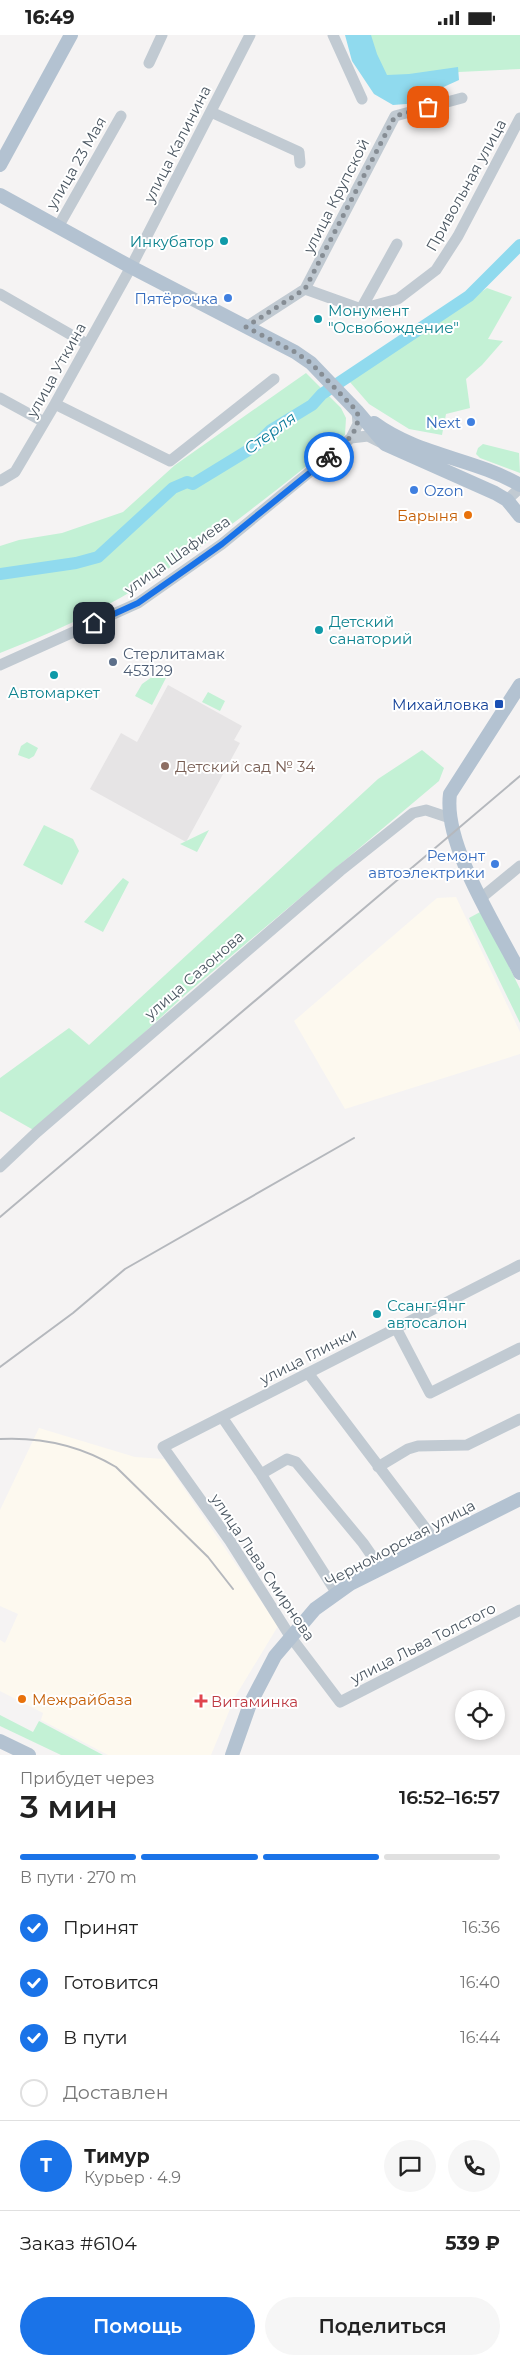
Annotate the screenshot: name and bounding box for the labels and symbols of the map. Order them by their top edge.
street label: улица Калинина [139,82,215,207]
pin [407,86,449,128]
street label: улица 23 Мая [41,113,110,214]
street label: Привольная улица [422,116,510,254]
street label: улица Крупской [298,135,373,258]
place label: Инкубатор [130,232,214,251]
marker: Инкубатор [218,235,230,247]
place label: Пятёрочка [134,289,218,308]
marker: Пятёрочка [222,292,234,304]
place label: Монумент "Освобождение" [328,301,459,337]
marker: Монумент "Освобождение" [312,313,324,325]
street label: улица Уткина [22,319,90,422]
water label: Стерля [240,408,300,458]
place label: Next [426,413,461,432]
marker: Next [465,416,477,428]
courier [304,432,354,482]
place label: Ozon [424,481,464,500]
marker: Ozon [408,484,420,496]
place label: Барыня [397,506,458,525]
marker: Барыня [462,509,474,521]
street label: улица Шафиева [119,511,234,599]
pin [73,602,115,644]
place label: Детский санаторий [329,612,412,648]
marker: Детский санаторий [313,624,325,636]
place label: Стерлитамак 453129 [123,644,225,680]
marker: Стерлитамак 453129 [107,656,119,668]
marker: Автомаркет [48,669,60,681]
place label: Автомаркет [8,683,101,702]
place label: Михайловка [392,695,489,714]
marker: Михайловка [493,698,505,710]
place label: Детский сад № 34 [175,757,315,776]
marker: Детский сад № 34 [159,760,171,772]
place label: Ремонт автоэлектрики [368,846,486,882]
marker: Ремонт автоэлектрики [489,858,501,870]
street label: улица Сазонова [140,927,247,1024]
place label: Ссанг-Янг автосалон [387,1296,467,1332]
marker: Ссанг-Янг автосалон [371,1308,383,1320]
street label: улица Глинки [256,1323,360,1389]
street label: улица Льва Смирнова [206,1489,319,1644]
street label: Черноморская улица [322,1495,478,1591]
street label: улица Льва Толстого [346,1598,499,1688]
place label: Межрайбаза [32,1690,133,1709]
place label: Витаминка [211,1692,298,1711]
marker: Межрайбаза [16,1693,28,1705]
marker: Витаминка [195,1695,207,1707]

